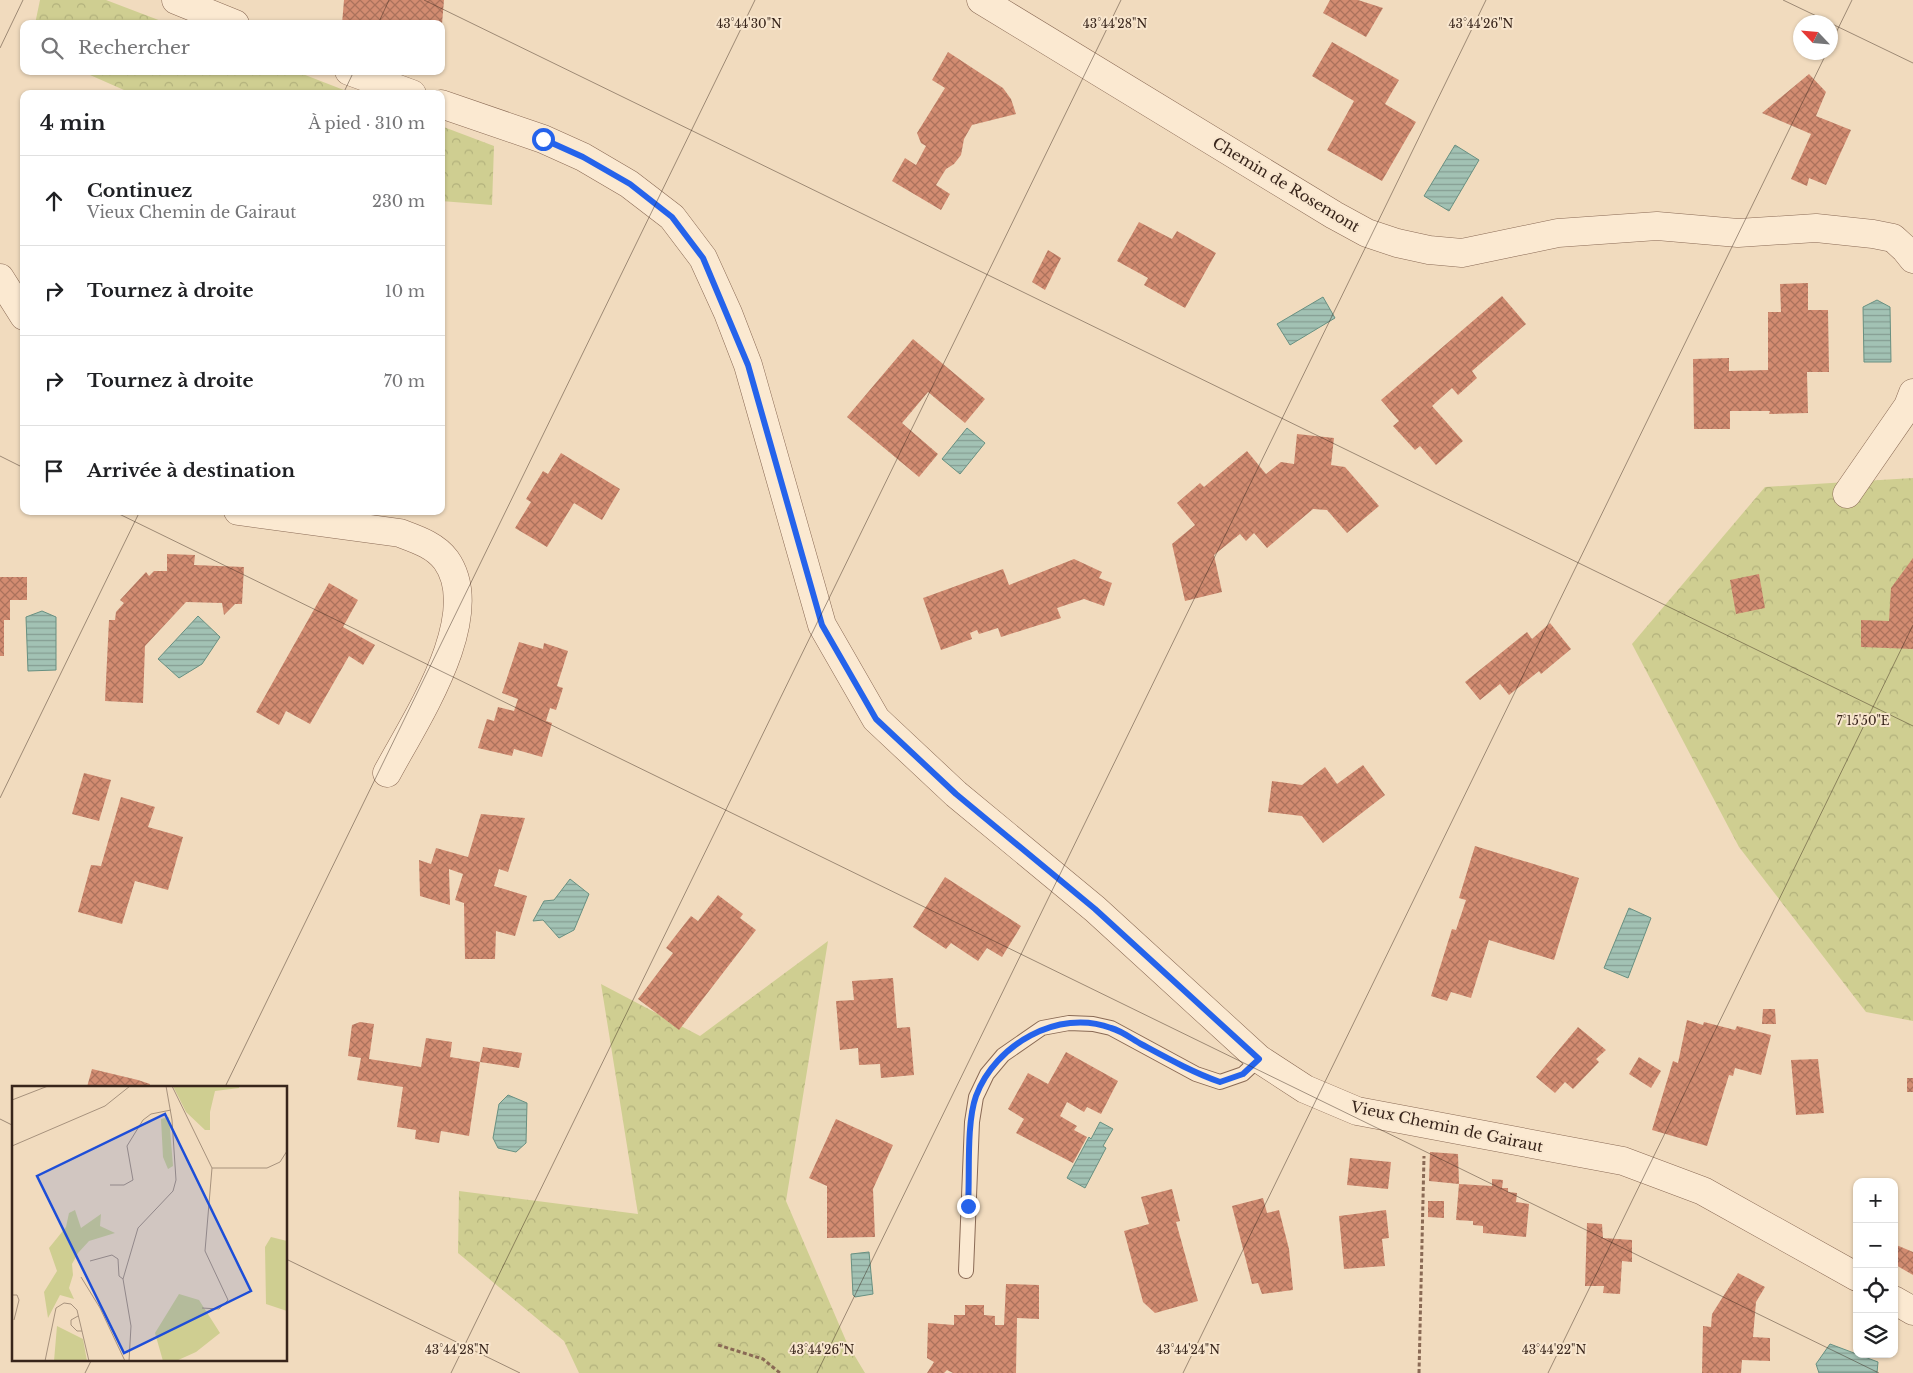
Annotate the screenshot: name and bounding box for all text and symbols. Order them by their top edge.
north arrow [1793,15,1838,60]
text: 43°44'30"N [716,16,782,31]
text: 43°44'28"N [1083,16,1147,31]
text: 43°44'26"N [1449,16,1514,31]
search box [20,20,445,75]
icon: search [38,34,66,62]
text: Rechercher [78,36,190,59]
text: 4 min [40,110,106,136]
text: À pied · 310 m [309,113,425,133]
route start [532,128,555,151]
street label: Chemin de Rosemont [1209,133,1364,236]
text: Continuez [87,179,192,202]
icon: ahead [40,187,68,215]
text: 230 m [372,191,425,211]
text: Vieux Chemin de Gairaut [87,202,296,222]
icon: right [40,277,68,305]
text: Tournez à droite [87,279,254,302]
text: 10 m [385,281,425,301]
icon: right [40,367,68,395]
text: Tournez à droite [87,369,254,392]
text: 70 m [384,371,425,391]
icon: arrive [40,457,68,485]
text: Arrivée à destination [87,459,295,482]
text: 7°15'50"E [1836,713,1890,728]
inset map [12,1086,288,1360]
street label: Vieux Chemin de Gairaut [1348,1097,1545,1156]
map controls [1853,1178,1898,1358]
button: + [1853,1178,1898,1223]
route end [957,1195,980,1218]
button: − [1853,1223,1898,1268]
button: locate [1853,1268,1898,1313]
button: layers [1853,1313,1898,1358]
text: 43°44'28"N [425,1342,489,1357]
text: 43°44'26"N [790,1342,855,1357]
text: 43°44'24"N [1156,1342,1220,1357]
text: 43°44'22"N [1522,1342,1586,1357]

